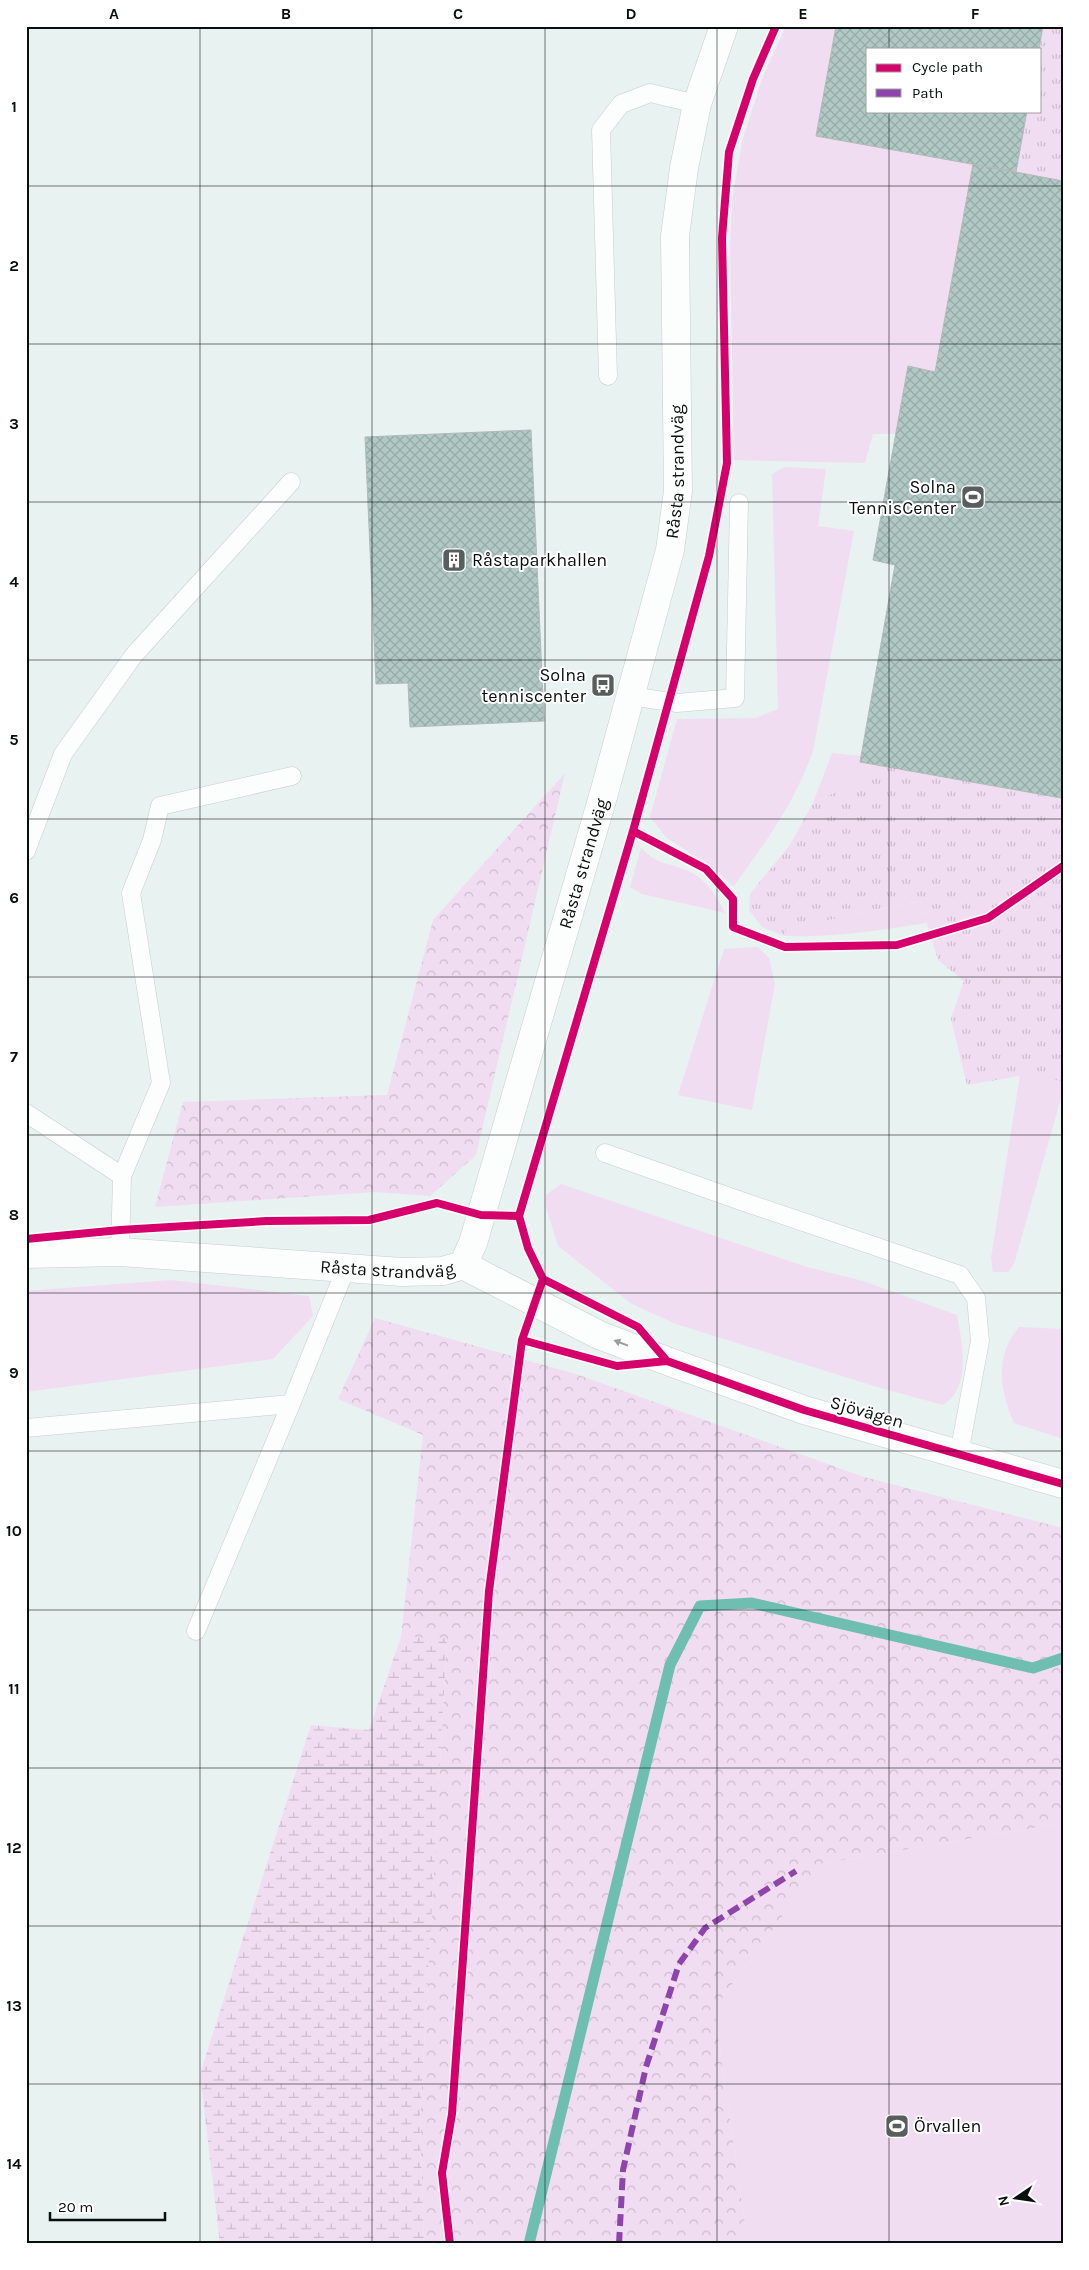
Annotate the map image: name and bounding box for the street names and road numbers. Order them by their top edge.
street label: Råsta strandväg [661,404,689,540]
street label: Råsta strandväg [554,796,613,931]
street label: Råsta strandväg [319,1255,457,1283]
street label: Sjövägen [828,1391,906,1433]

